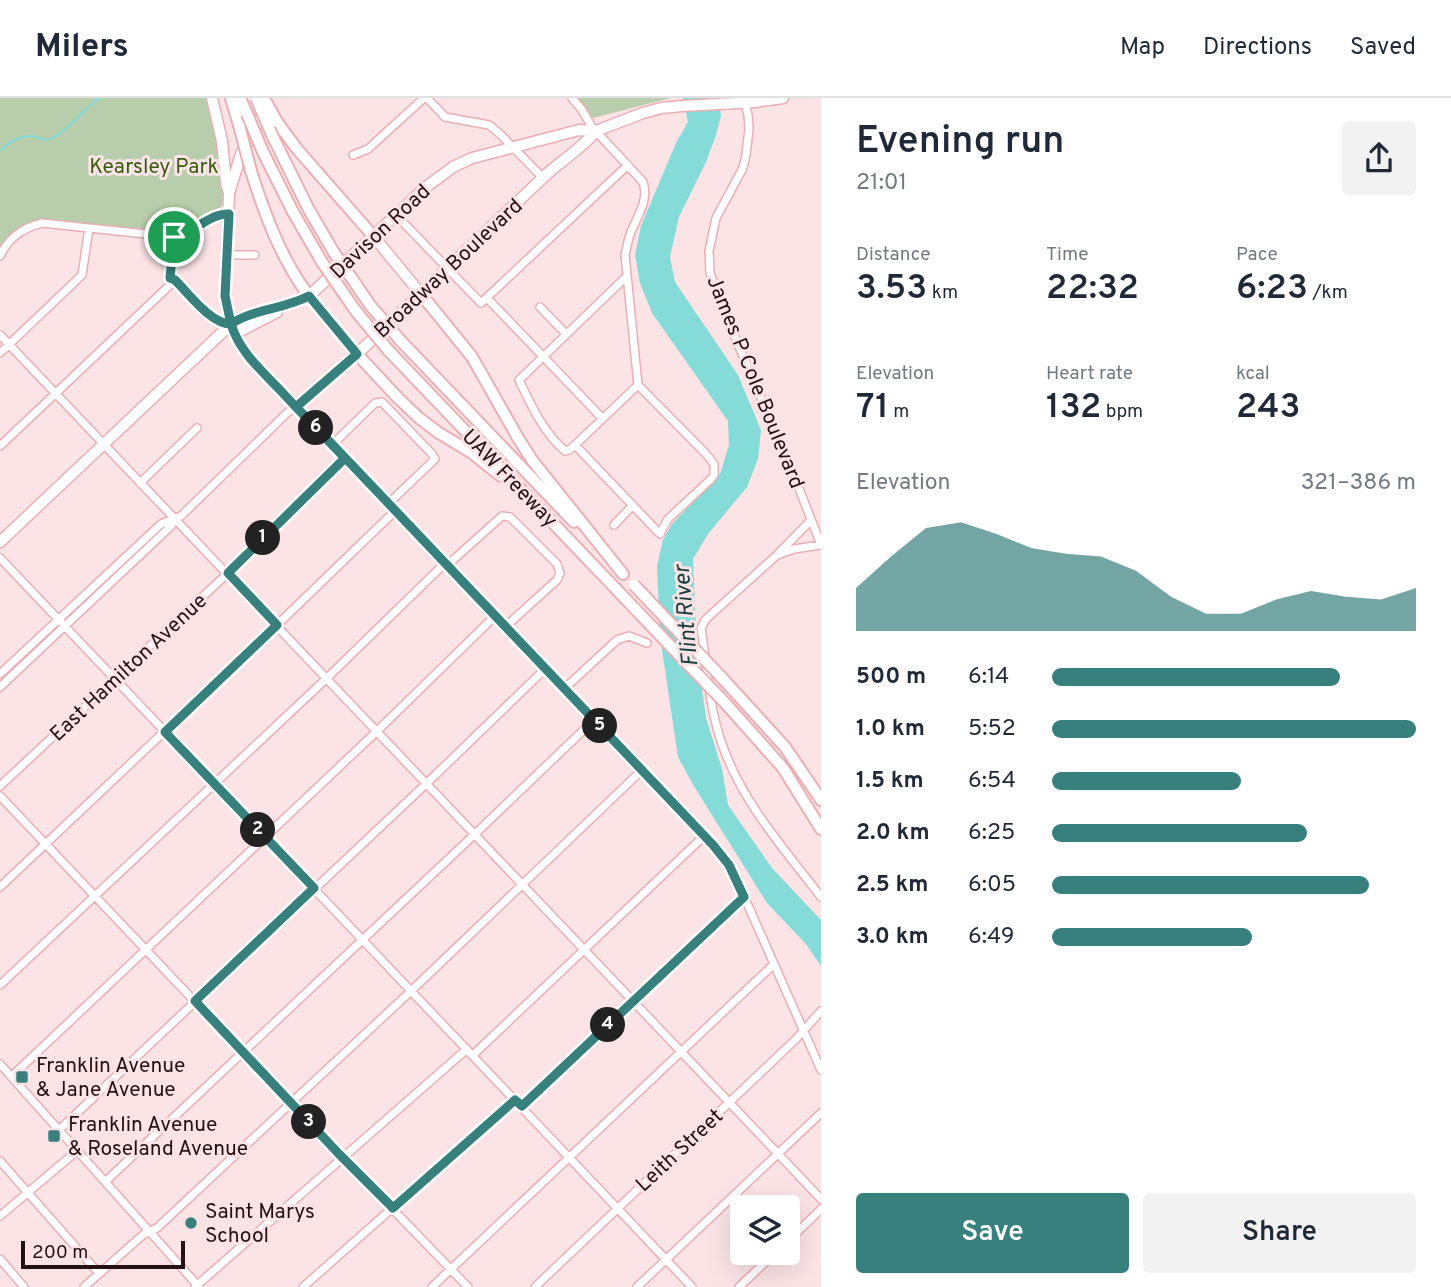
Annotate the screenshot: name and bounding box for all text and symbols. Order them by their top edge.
text: Milers [35,27,129,69]
text: Map [1120,33,1165,63]
text: Directions [1203,33,1312,63]
text: Saved [1350,33,1416,63]
text: Evening run [856,118,1064,167]
button: share [1342,121,1416,195]
park label: Kearsley Park [89,154,219,181]
text: 21:01 [856,169,907,198]
street label: Davison Road [325,179,437,286]
street label: Broadway Boulevard [369,193,529,345]
pin [144,207,204,267]
icon: arrive [155,218,193,256]
text: Distance [856,243,931,267]
text: Time [1046,243,1089,267]
text: Pace [1236,243,1278,267]
text: 3.53 [856,267,927,311]
text: 22:32 [1046,267,1139,311]
text: 6:23 [1236,267,1308,311]
street label: James P Cole Boulevard [700,272,810,493]
text: km [927,281,958,305]
text: /km [1308,281,1348,305]
text: Elevation [856,362,934,386]
text: Heart rate [1046,362,1133,386]
text: kcal [1236,362,1270,386]
text: 71 [856,386,889,430]
text: 132 [1046,386,1101,430]
text: 243 [1236,386,1301,430]
text: m [889,400,909,424]
text: bpm [1101,400,1143,424]
pin: 6 [298,410,334,446]
text: 6 [310,415,321,439]
street label: UAW Freeway [455,424,563,534]
text: Elevation [856,469,951,498]
text: 321–386 m [1301,469,1416,498]
pin: 1 [246,520,280,556]
text: 1 [259,525,266,549]
water label: Flint River [668,562,706,668]
street label: East Hamilton Avenue [45,588,213,748]
text: 500 m [856,663,926,692]
text: 6:14 [968,663,1009,692]
pin: 5 [582,708,618,744]
text: 5 [594,713,605,737]
text: 1.0 km [856,715,925,744]
text: 5:52 [968,715,1016,744]
text: 1.5 km [856,767,924,796]
text: 6:54 [968,767,1016,796]
pin: 2 [240,812,276,848]
text: 2 [252,817,263,841]
text: 2.0 km [856,819,930,848]
text: 6:25 [968,819,1015,848]
text: 2.5 km [856,871,929,900]
text: 6:05 [968,871,1016,900]
text: 3.0 km [856,923,929,952]
text: 6:49 [968,923,1015,952]
pin: 4 [590,1007,626,1042]
text: 4 [601,1012,614,1036]
place label: Franklin Avenue & Jane Avenue [36,1053,185,1104]
marker: Franklin Avenue & Jane Avenue [14,1069,30,1085]
pin: 3 [292,1104,326,1140]
street label: Leith Street [630,1104,730,1199]
text: 3 [303,1109,314,1133]
place label: Franklin Avenue & Roseland Avenue [68,1112,248,1163]
marker: Franklin Avenue & Roseland Avenue [46,1128,62,1144]
button: Save [856,1193,1129,1273]
button: Share [1143,1193,1416,1273]
map controls [730,1195,800,1265]
button: layers [730,1195,800,1265]
place label: Saint Marys School [205,1199,315,1250]
marker: Saint Marys School [183,1215,199,1231]
scale bar [21,1238,186,1270]
text: 200 m [32,1241,88,1265]

